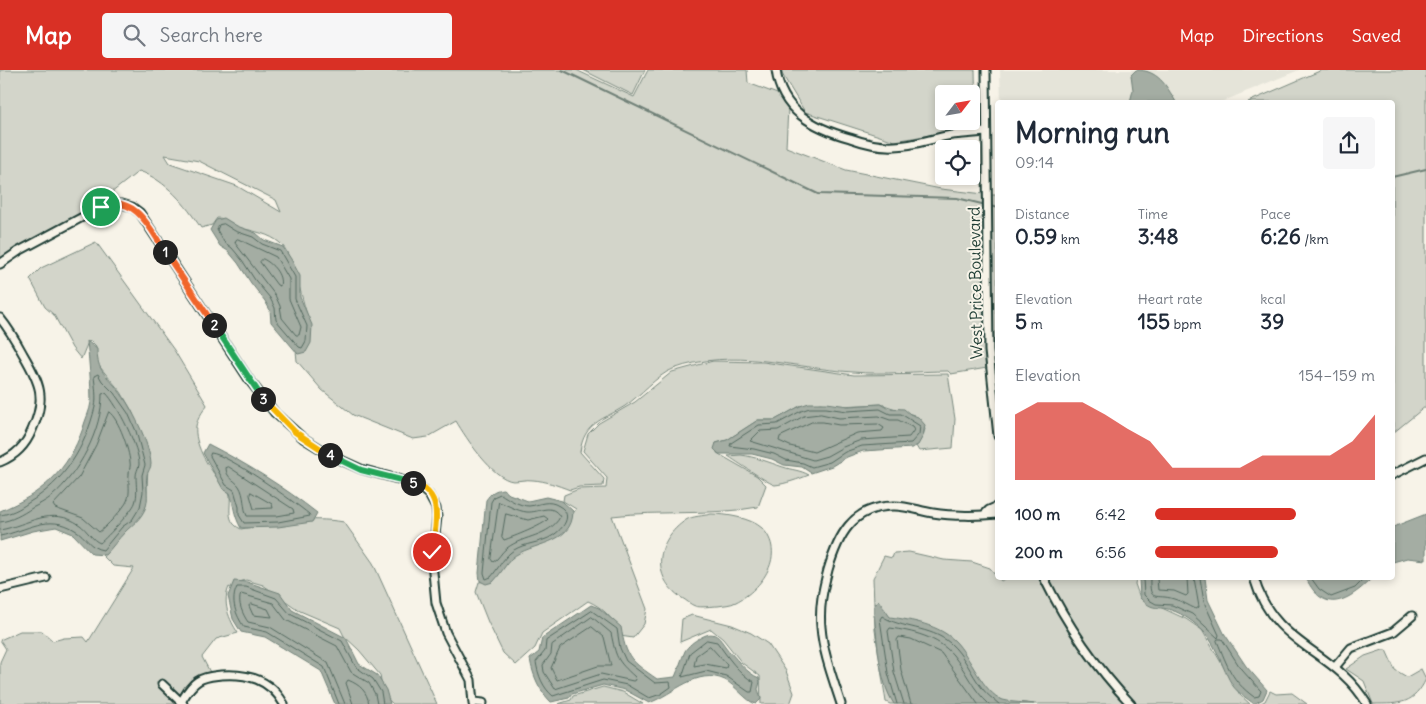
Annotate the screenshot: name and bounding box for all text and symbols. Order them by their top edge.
search box [102,13,452,58]
text: Map [25,20,72,50]
icon: search [120,21,148,49]
text: Search here [160,23,263,47]
text: Map [1179,24,1214,47]
text: Directions [1242,24,1324,47]
text: Saved [1352,24,1401,47]
north arrow [935,85,980,130]
map controls [935,85,980,185]
text: Morning run [1015,115,1170,151]
button: share [1323,117,1375,169]
button: locate [935,140,980,185]
text: 09:14 [1015,152,1054,172]
pin [80,186,122,228]
icon: arrive [87,193,115,221]
text: Distance [1015,205,1070,223]
text: Time [1138,205,1168,223]
text: Pace [1260,205,1291,223]
street label: West Price Boulevard [964,206,986,360]
text: 0.59 [1015,223,1057,250]
text: 3:48 [1138,223,1179,250]
text: 6:26 [1260,223,1301,250]
text: km [1057,230,1080,248]
text: /km [1301,230,1329,248]
pin: 1 [152,240,178,264]
text: 1 [163,243,168,261]
text: Elevation [1015,290,1072,308]
text: Heart rate [1138,290,1203,308]
text: kcal [1260,290,1286,308]
text: 5 [1015,308,1027,335]
text: 155 [1138,308,1170,335]
text: 39 [1260,308,1284,335]
pin: 2 [202,312,226,338]
text: m [1027,315,1043,333]
text: bpm [1170,315,1201,333]
text: 2 [211,316,218,334]
text: Elevation [1015,365,1081,385]
text: 154–159 m [1299,365,1375,385]
pin: 3 [250,386,276,412]
text: 3 [260,390,267,408]
pin: 4 [318,442,342,468]
text: 4 [326,446,335,464]
pin: 5 [400,470,426,496]
text: 5 [409,474,418,492]
text: 100 m [1015,504,1060,524]
text: 6:42 [1095,504,1126,524]
pin [411,531,453,573]
icon: check [418,538,446,566]
text: 200 m [1015,542,1063,562]
text: 6:56 [1095,542,1126,562]

